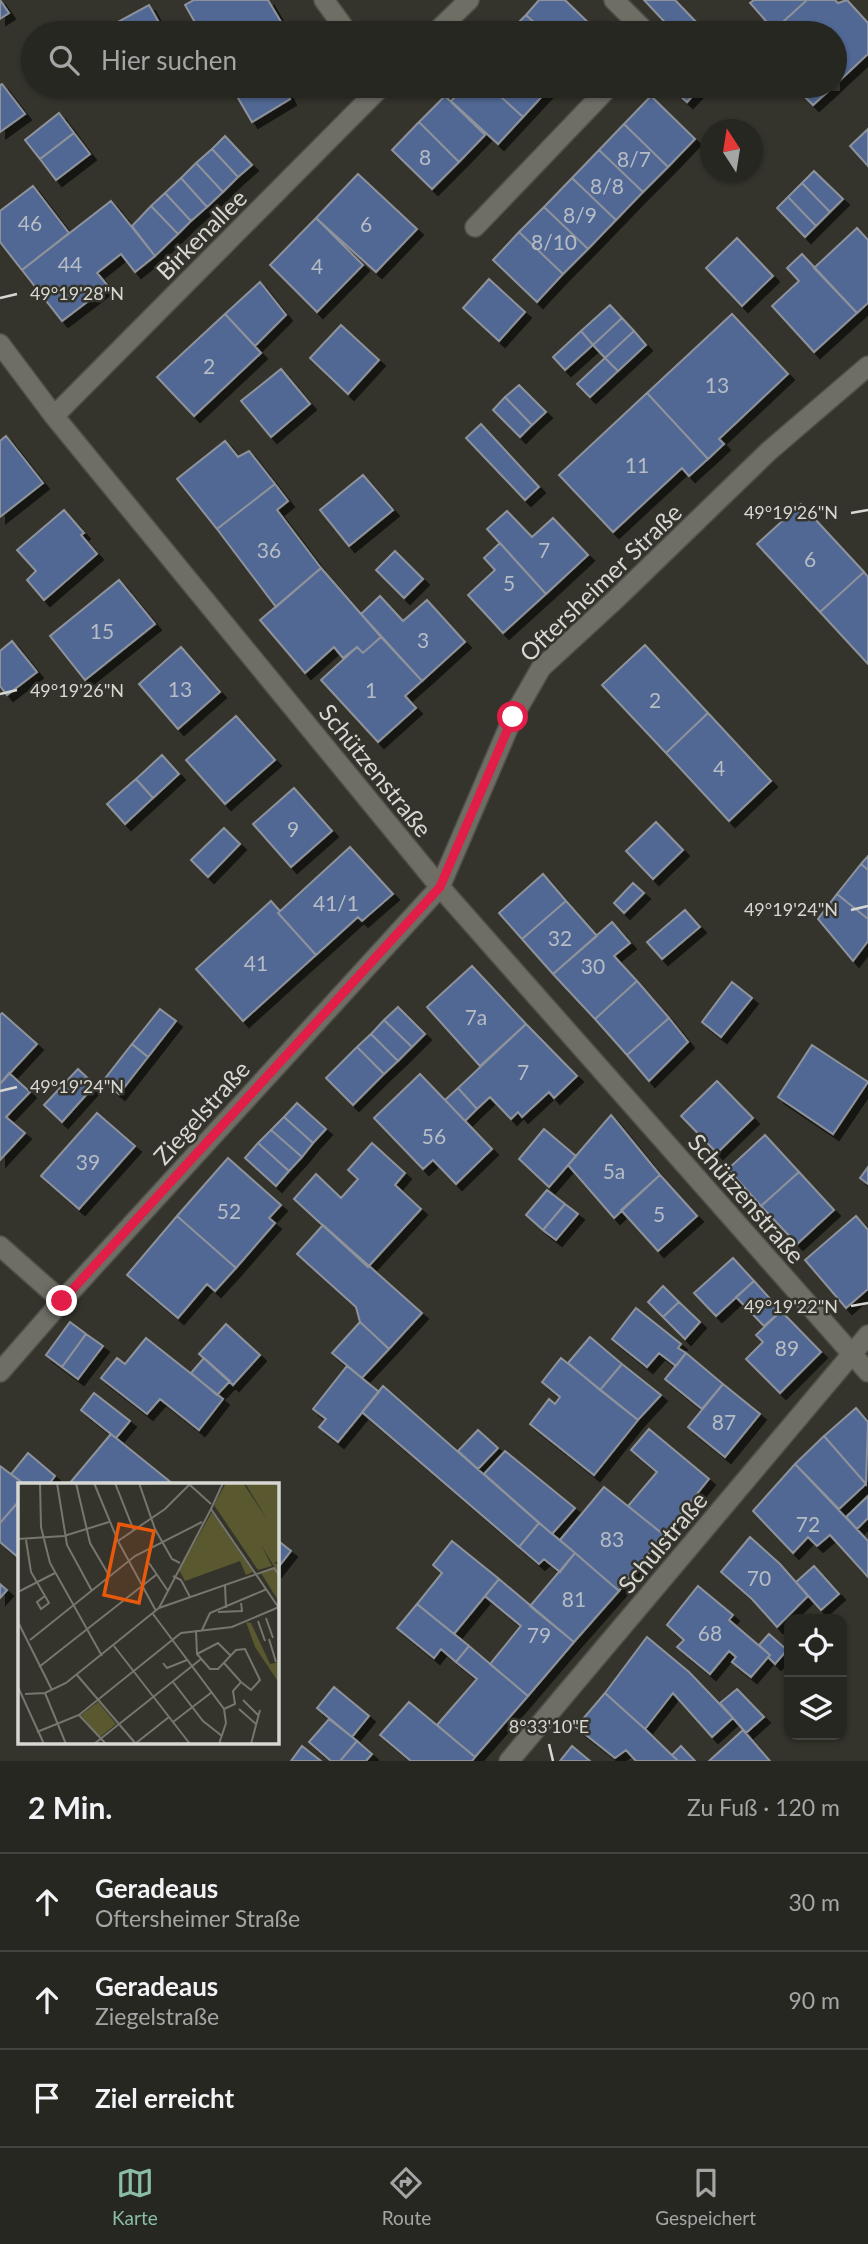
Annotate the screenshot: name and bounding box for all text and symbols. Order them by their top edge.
search box [21,21,847,98]
icon: search [45,41,83,79]
text: Hier suchen [101,44,237,76]
north arrow [700,119,763,182]
house number: 8 [419,144,431,169]
house number: 8/7 [617,146,651,171]
house number: 8/8 [590,173,624,198]
street label: Birkenallee [150,183,252,285]
house number: 8/9 [563,202,597,227]
house number: 46 [18,210,42,235]
house number: 6 [360,211,372,236]
house number: 8/10 [531,229,577,254]
house number: 44 [58,251,82,276]
house number: 4 [311,253,323,278]
text: 49°19'28"N [30,282,124,304]
house number: 2 [203,353,215,378]
house number: 13 [705,372,729,397]
house number: 11 [625,452,649,477]
street label: Oftersheimer Straße [513,497,687,667]
text: 49°19'26"N [744,501,838,523]
house number: 36 [257,537,281,562]
house number: 7 [538,537,550,562]
house number: 6 [804,546,816,571]
house number: 5 [503,570,515,595]
house number: 15 [90,618,114,643]
house number: 3 [417,627,429,652]
house number: 13 [168,676,192,701]
house number: 1 [365,677,377,702]
text: 49°19'26"N [30,679,124,701]
house number: 2 [649,687,661,712]
street label: Schützenstraße [314,698,438,842]
route start [497,701,528,732]
house number: 4 [713,755,725,780]
house number: 9 [287,816,299,841]
house number: 41/1 [313,890,359,915]
text: 49°19'24"N [744,898,838,920]
house number: 32 [548,925,572,950]
house number: 41 [244,950,268,975]
house number: 30 [581,953,605,978]
house number: 7a [465,1004,487,1029]
street label: Ziegelstraße [147,1054,255,1170]
house number: 7 [517,1059,529,1084]
text: 49°19'24"N [30,1075,124,1097]
house number: 56 [422,1123,446,1148]
street label: Schützenstraße [683,1127,811,1269]
house number: 39 [76,1149,100,1174]
house number: 5a [603,1158,625,1183]
house number: 52 [217,1198,241,1223]
house number: 5 [653,1201,665,1226]
route end [46,1285,77,1316]
text: 49°19'22"N [744,1295,838,1317]
house number: 89 [775,1335,799,1360]
house number: 87 [712,1409,736,1434]
inset map [18,1483,278,1744]
street label: Schulstraße [611,1486,713,1598]
house number: 72 [796,1511,820,1536]
house number: 83 [600,1526,624,1551]
house number: 70 [747,1565,771,1590]
house number: 81 [562,1586,586,1611]
map controls [784,1614,847,1740]
button: locate [784,1614,847,1677]
house number: 68 [698,1620,722,1645]
house number: 79 [527,1622,551,1647]
button: layers [784,1677,847,1740]
text: 8°33'10"E [509,1715,589,1737]
text: 2 Min. [28,1789,113,1825]
text: Zu Fuß · 120 m [687,1793,840,1821]
text: Geradeaus [95,1872,218,1904]
icon: ahead [28,1883,66,1921]
text: 30 m [789,1888,840,1916]
text: Oftersheimer Straße [95,1904,300,1932]
text: Geradeaus [95,1970,218,2002]
icon: ahead [28,1981,66,2019]
text: 90 m [789,1986,840,2014]
text: Ziegelstraße [95,2002,219,2030]
icon: arrive [28,2079,66,2117]
text: Ziel erreicht [95,2082,234,2114]
tab: Karte [112,2164,158,2229]
tab: Route [382,2164,431,2229]
tab: Gespeichert [655,2164,756,2229]

